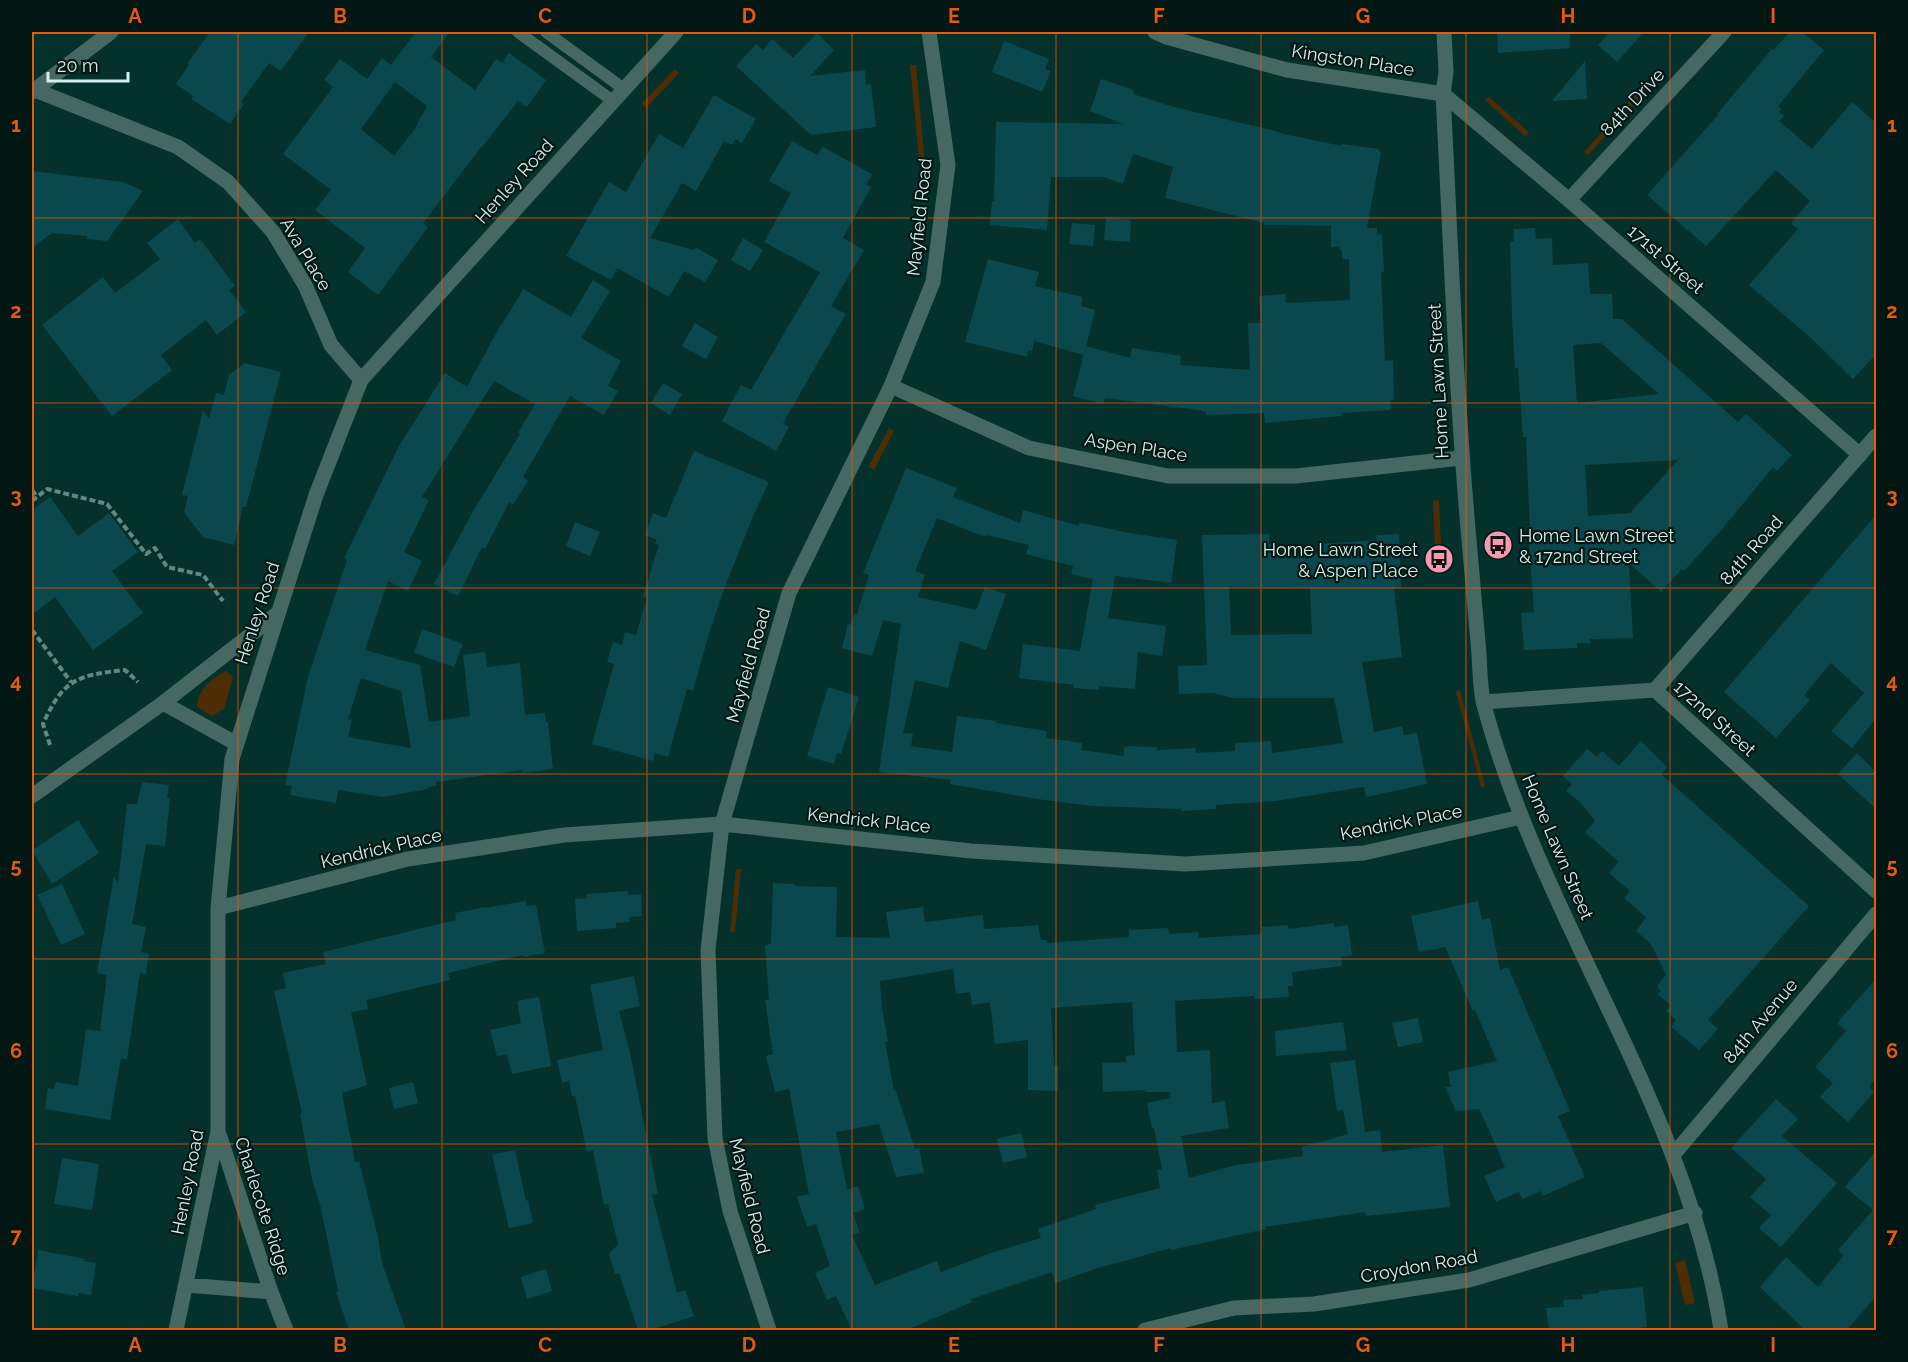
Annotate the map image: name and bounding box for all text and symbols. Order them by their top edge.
text: A [128,4,142,28]
text: B [333,4,347,28]
text: C [538,4,552,28]
text: D [742,4,756,28]
text: E [948,4,960,28]
text: F [1153,4,1165,28]
text: G [1356,4,1370,28]
text: H [1561,4,1575,28]
text: I [1770,4,1776,28]
street label: Kingston Place [1290,40,1416,80]
scale bar [48,45,128,83]
text: 20 m [57,55,99,76]
street label: 84th Drive [1595,64,1669,140]
text: 1 [11,113,21,137]
text: 1 [1887,113,1897,137]
street label: Henley Road [471,134,557,228]
street label: Mayfield Road [902,157,936,277]
street label: Ava Place [276,214,336,295]
street label: 171st Street [1624,220,1708,298]
text: 2 [10,299,22,323]
text: 2 [1886,299,1898,323]
street label: Home Lawn Street [1423,303,1453,459]
street label: Aspen Place [1083,429,1189,466]
text: 3 [10,484,22,508]
text: 3 [1886,484,1898,508]
street label: 84th Road [1715,511,1787,589]
place label: Home Lawn Street & 172nd Street [1519,525,1674,567]
bus stop icon: Home Lawn Street & 172nd Street [1482,529,1514,561]
place label: Home Lawn Street & Aspen Place [1263,539,1418,581]
bus stop icon: Home Lawn Street & Aspen Place [1423,543,1455,575]
street label: Henley Road [231,559,283,667]
street label: Mayfield Road [722,605,774,725]
text: 4 [10,669,22,693]
text: 4 [1886,669,1898,693]
street label: 172nd Street [1670,676,1760,760]
street label: Home Lawn Street [1518,771,1598,923]
street label: Kendrick Place [1338,800,1464,844]
street label: Kendrick Place [806,803,932,837]
street label: Kendrick Place [318,824,444,872]
text: 5 [10,854,22,878]
text: 5 [1886,854,1898,878]
street label: 84th Avenue [1718,974,1802,1068]
text: 6 [10,1039,22,1063]
text: 6 [1886,1039,1898,1063]
street label: Henley Road [167,1128,207,1236]
street label: Charlecote Ridge [231,1134,295,1278]
street label: Mayfield Road [725,1136,775,1256]
text: 7 [10,1224,22,1248]
text: 7 [1886,1224,1898,1248]
street label: Croydon Road [1359,1245,1479,1287]
text: A [128,1333,142,1357]
text: B [333,1333,347,1357]
text: C [538,1333,552,1357]
text: D [742,1333,756,1357]
text: E [948,1333,960,1357]
text: F [1153,1333,1165,1357]
text: G [1356,1333,1370,1357]
text: H [1561,1333,1575,1357]
text: I [1770,1333,1776,1357]

